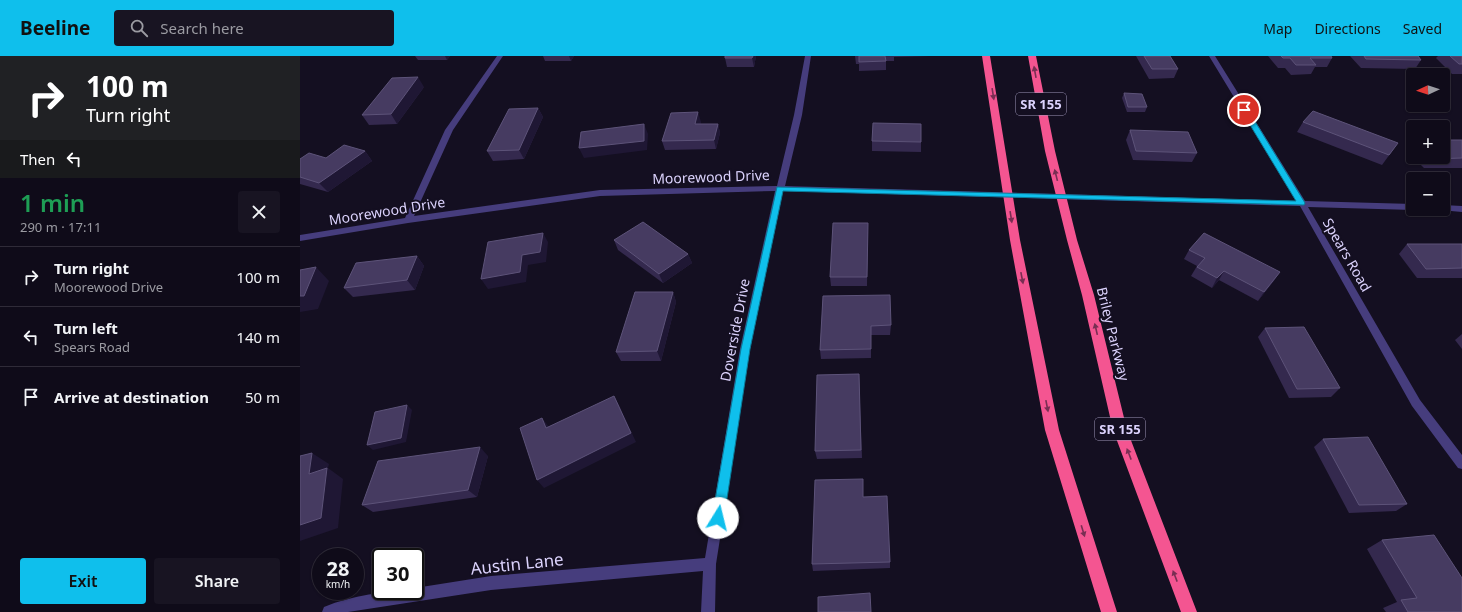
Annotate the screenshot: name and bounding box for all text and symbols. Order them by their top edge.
search box [114,10,394,46]
text: Beeline [20,15,90,41]
icon: search [128,17,150,39]
text: Search here [160,18,244,38]
text: Map [1263,19,1292,38]
text: Directions [1314,19,1381,38]
text: Saved [1403,19,1442,38]
one-way arrow [1032,66,1038,78]
text: 100 m [86,67,169,105]
north arrow [1406,68,1450,112]
map controls [1406,68,1450,216]
icon: right [20,72,72,124]
one-way arrow [990,88,996,101]
road number: SR 155 [1016,93,1066,115]
pin [1227,93,1261,127]
icon: arrive [1233,99,1255,121]
text: Turn right [86,103,170,127]
button: + [1406,120,1450,164]
icon: left [63,148,85,170]
text: Then [20,149,55,169]
street label: Moorewood Drive [652,165,770,188]
one-way arrow [1052,169,1058,181]
button: − [1406,172,1450,216]
text: 1 min [20,186,85,219]
button: close [238,191,280,233]
street label: Moorewood Drive [327,192,447,229]
one-way arrow [1009,211,1015,224]
street label: Spears Road [1319,215,1376,295]
text: 290 m · 17:11 [20,218,101,236]
text: Turn right [54,258,129,278]
icon: right [20,266,42,288]
text: 100 m [236,267,280,287]
one-way arrow [1020,272,1026,284]
street label: Doverside Drive [715,277,754,383]
text: Moorewood Drive [54,278,163,296]
street label: Briley Parkway [1093,285,1135,384]
text: Turn left [54,318,118,338]
one-way arrow [1092,322,1098,335]
icon: left [20,326,42,348]
text: 140 m [236,327,280,347]
text: Spears Road [54,338,130,356]
icon: arrive [20,386,42,408]
text: Arrive at destination [54,387,209,407]
text: 50 m [245,387,280,407]
one-way arrow [1045,400,1051,412]
road number: SR 155 [1095,418,1145,440]
one-way arrow [1125,448,1131,460]
position arrow [697,497,739,539]
one-way arrow [1080,525,1086,537]
street label: Austin Lane [469,547,565,580]
speed limit sign: 30 [372,548,424,600]
text: 28 [327,555,349,582]
button: Exit [20,558,146,604]
button: Share [154,558,280,604]
one-way arrow [1172,569,1178,581]
text: km/h [326,577,350,591]

